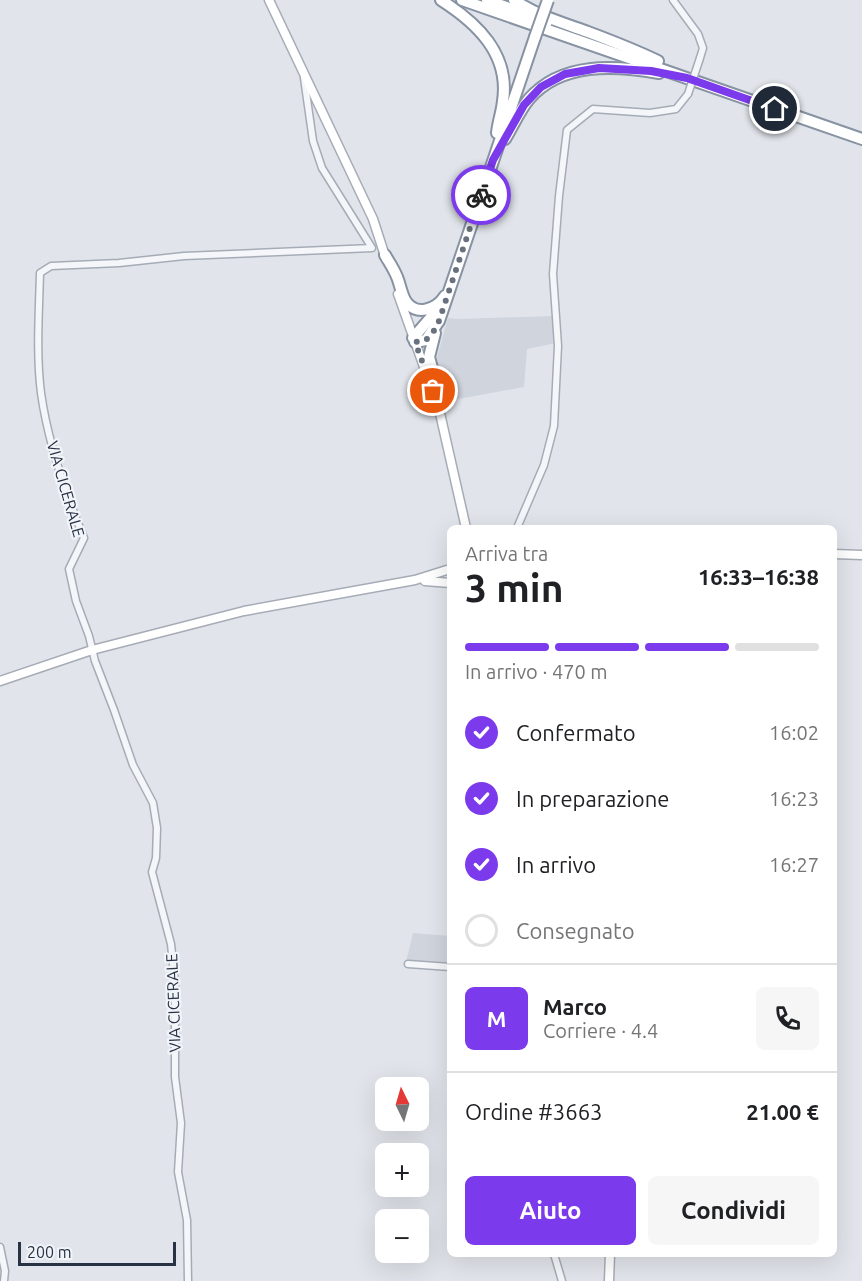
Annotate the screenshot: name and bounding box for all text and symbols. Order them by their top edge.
pin [749,83,800,134]
icon: home [758,92,791,125]
courier [451,165,511,225]
icon: bike [465,179,498,212]
pin [407,365,458,416]
icon: bag [416,374,449,407]
street label: VIA CICERALE [44,439,88,539]
text: Arriva tra [465,542,548,565]
text: 16:33–16:38 [698,564,819,589]
text: 3 min [465,566,564,609]
text: In arrivo · 470 m [465,660,608,683]
icon: check [465,716,498,749]
text: Confermato [516,720,636,745]
text: 16:02 [769,721,819,744]
icon: check [465,782,498,815]
text: In preparazione [516,786,669,811]
text: 16:23 [769,787,819,810]
icon: check [465,848,498,881]
text: In arrivo [516,852,596,877]
text: 16:27 [769,853,819,876]
text: Consegnato [516,918,635,943]
street label: VIA CICERALE [162,953,184,1053]
button: phone [756,987,819,1050]
text: Marco [543,994,607,1019]
text: M [487,1006,506,1031]
text: Corriere · 4.4 [543,1019,658,1042]
north arrow [375,1077,429,1131]
map controls [375,1077,429,1263]
text: Ordine #3663 [465,1099,602,1124]
text: 21.00 € [746,1099,819,1124]
button: + [375,1143,429,1197]
button: Aiuto [465,1176,636,1245]
button: Condividi [648,1176,819,1245]
button: − [375,1209,429,1263]
scale bar [18,1239,176,1266]
text: 200 m [27,1243,72,1261]

